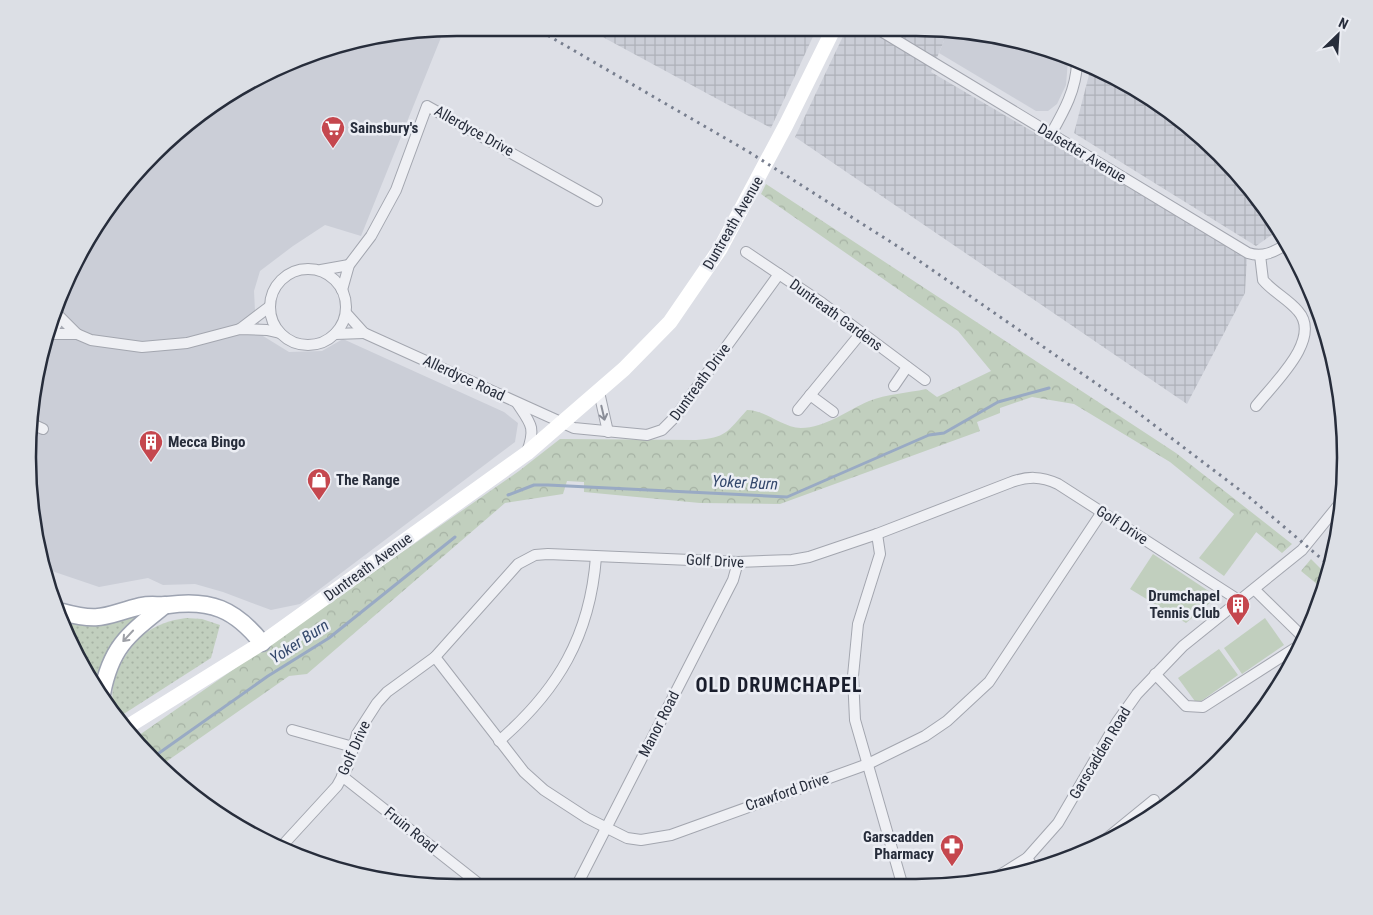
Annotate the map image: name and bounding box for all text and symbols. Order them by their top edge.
north arrow [1313,10,1363,60]
text: N [1336,14,1351,32]
street label: Allerdyce Drive [431,102,517,160]
supermarket icon: Sainsbury's [320,115,346,149]
place label: Sainsbury's [350,119,419,137]
street label: Dalsetter Avenue [1034,119,1130,187]
street label: Duntreath Avenue [699,173,767,273]
street label: Duntreath Gardens [786,275,886,355]
street label: Duntreath Drive [666,340,734,424]
street label: Allerdyce Road [420,351,508,405]
one-way arrow [599,404,608,420]
building icon: Mecca Bingo [138,429,164,463]
place label: Mecca Bingo [168,433,245,451]
shop icon: The Range [306,467,332,501]
place label: The Range [336,471,400,489]
water label: Yoker Burn [711,471,778,494]
street label: Golf Drive [1093,502,1151,548]
street label: Duntreath Avenue [320,529,416,605]
street label: Golf Drive [686,550,744,572]
place label: Drumchapel Tennis Club [1148,587,1220,622]
building icon: Drumchapel Tennis Club [1225,592,1251,626]
water label: Yoker Burn [266,615,332,667]
one-way arrow [122,630,134,643]
district label: OLD DRUMCHAPEL [695,673,863,697]
street label: Manor Road [635,688,683,760]
street label: Garscadden Road [1065,704,1135,802]
street label: Golf Drive [334,718,374,778]
street label: Crawford Drive [743,769,831,815]
street label: Fruin Road [381,803,441,857]
place label: Garscadden Pharmacy [863,828,934,863]
pharmacy icon: Garscadden Pharmacy [939,833,965,867]

